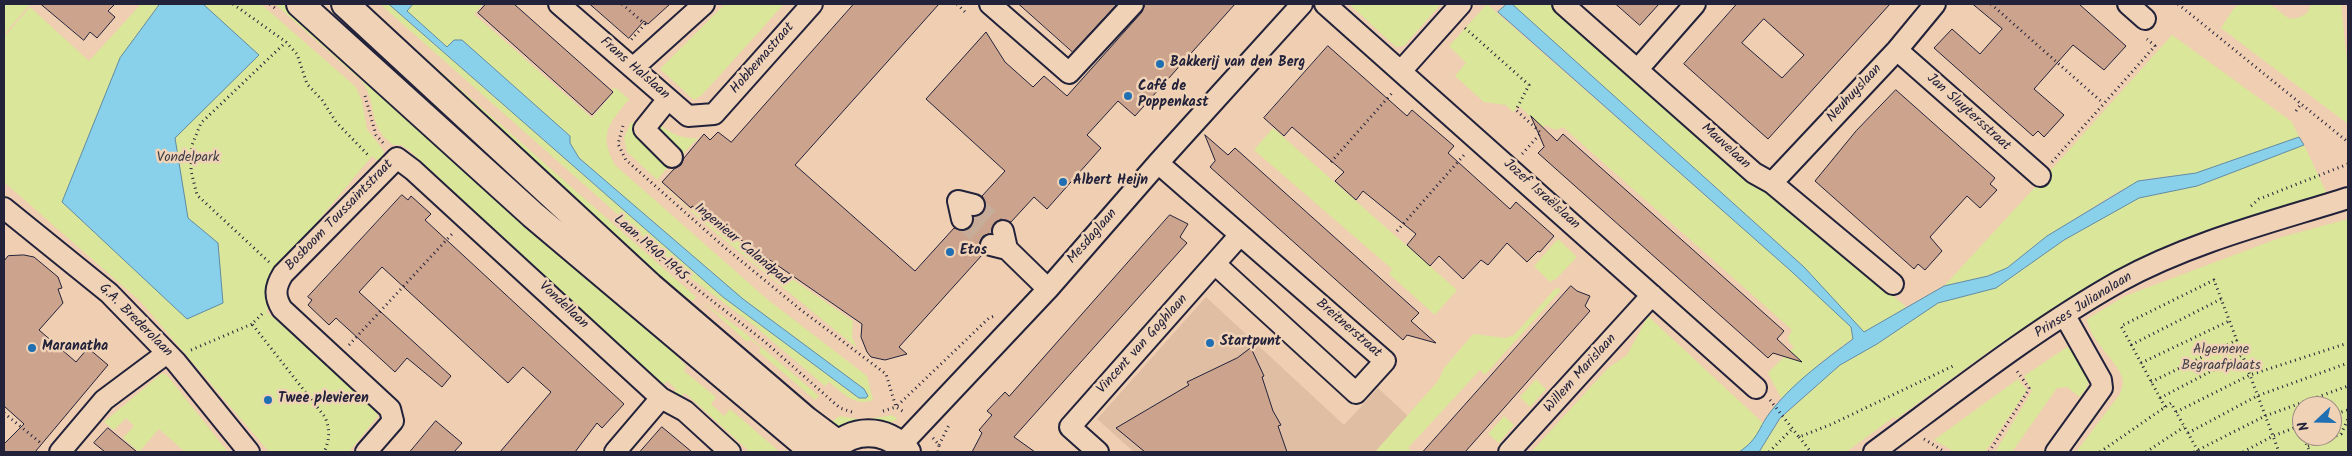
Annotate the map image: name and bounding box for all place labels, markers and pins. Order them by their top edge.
place label: Bakkerij van den Berg [1170,56,1305,72]
marker: Bakkerij van den Berg [1154,58,1166,70]
place label: Café de Poppenkast [1138,80,1209,112]
marker: Café de Poppenkast [1122,90,1134,102]
place label: Albert Heijn [1073,174,1148,190]
marker: Albert Heijn [1057,176,1069,188]
place label: Etos [960,244,987,260]
marker: Etos [944,246,956,258]
place label: Startpunt [1220,335,1281,351]
marker: Startpunt [1204,337,1216,349]
place label: Maranatha [42,340,108,356]
marker: Maranatha [26,342,38,354]
place label: Twee plevieren [278,392,369,408]
marker: Twee plevieren [262,394,274,406]

